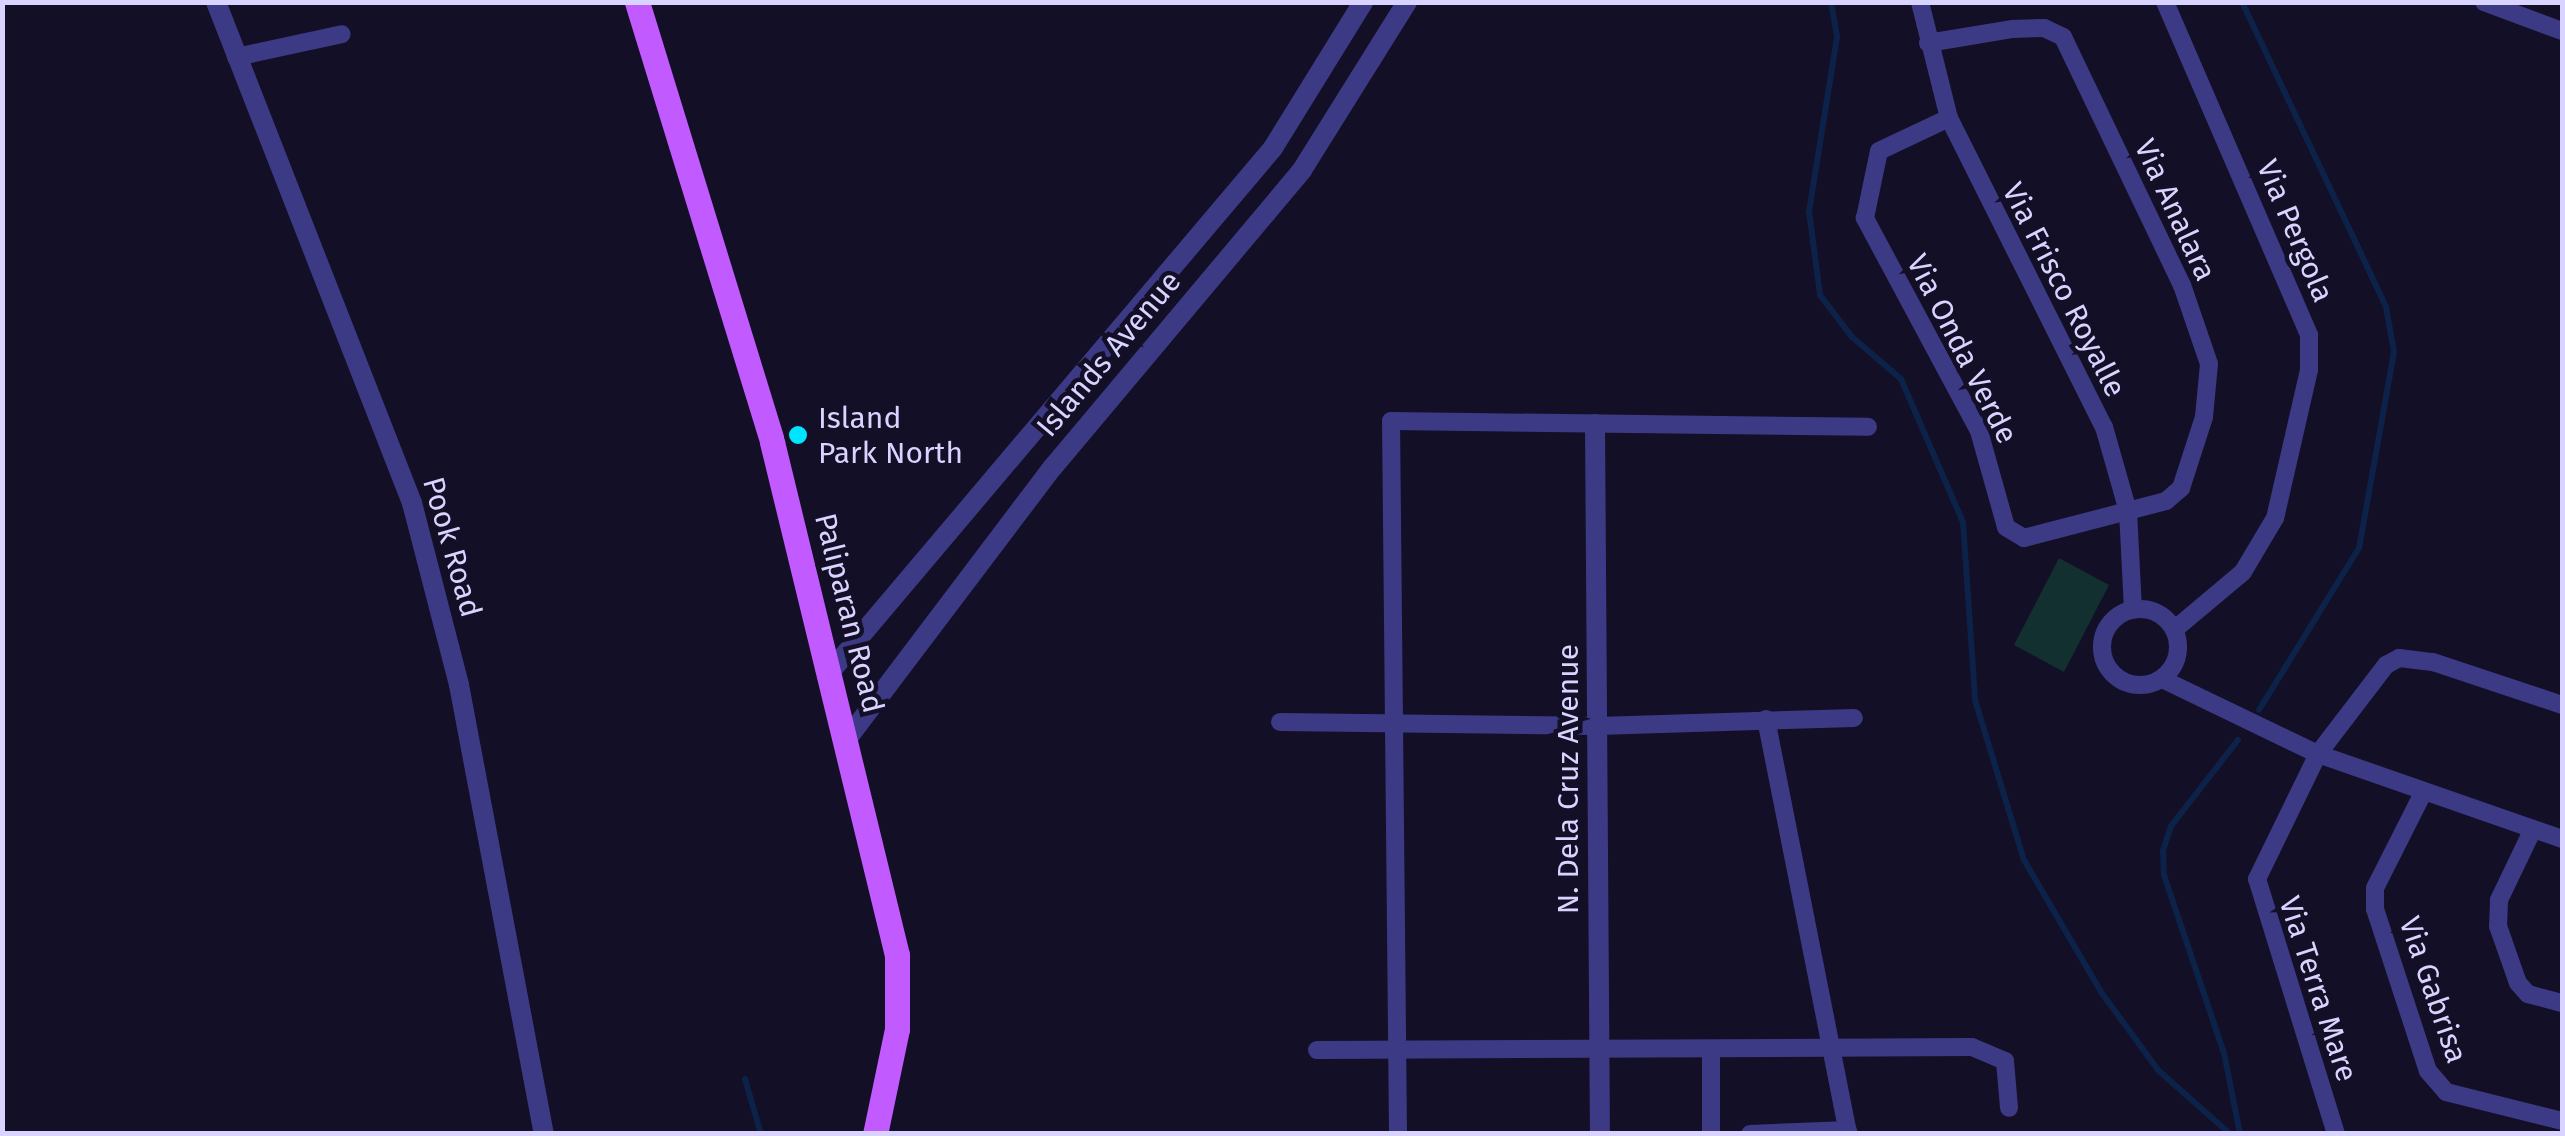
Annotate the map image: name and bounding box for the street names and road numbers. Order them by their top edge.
street label: Via Analara [2127,134,2223,286]
street label: Via Pergola [2249,154,2341,308]
street label: Via Frisco Royalle [1994,177,2134,403]
street label: Via Onda Verde [1899,249,2025,449]
street label: Islands Avenue [1029,264,1189,444]
street label: Pook Road [415,473,489,621]
street label: Paliparan Road [807,509,891,717]
street label: N. Dela Cruz Avenue [1550,644,1586,914]
street label: Via Terra Mare [2271,892,2365,1086]
street label: Via Gabrisa [2391,912,2475,1068]

